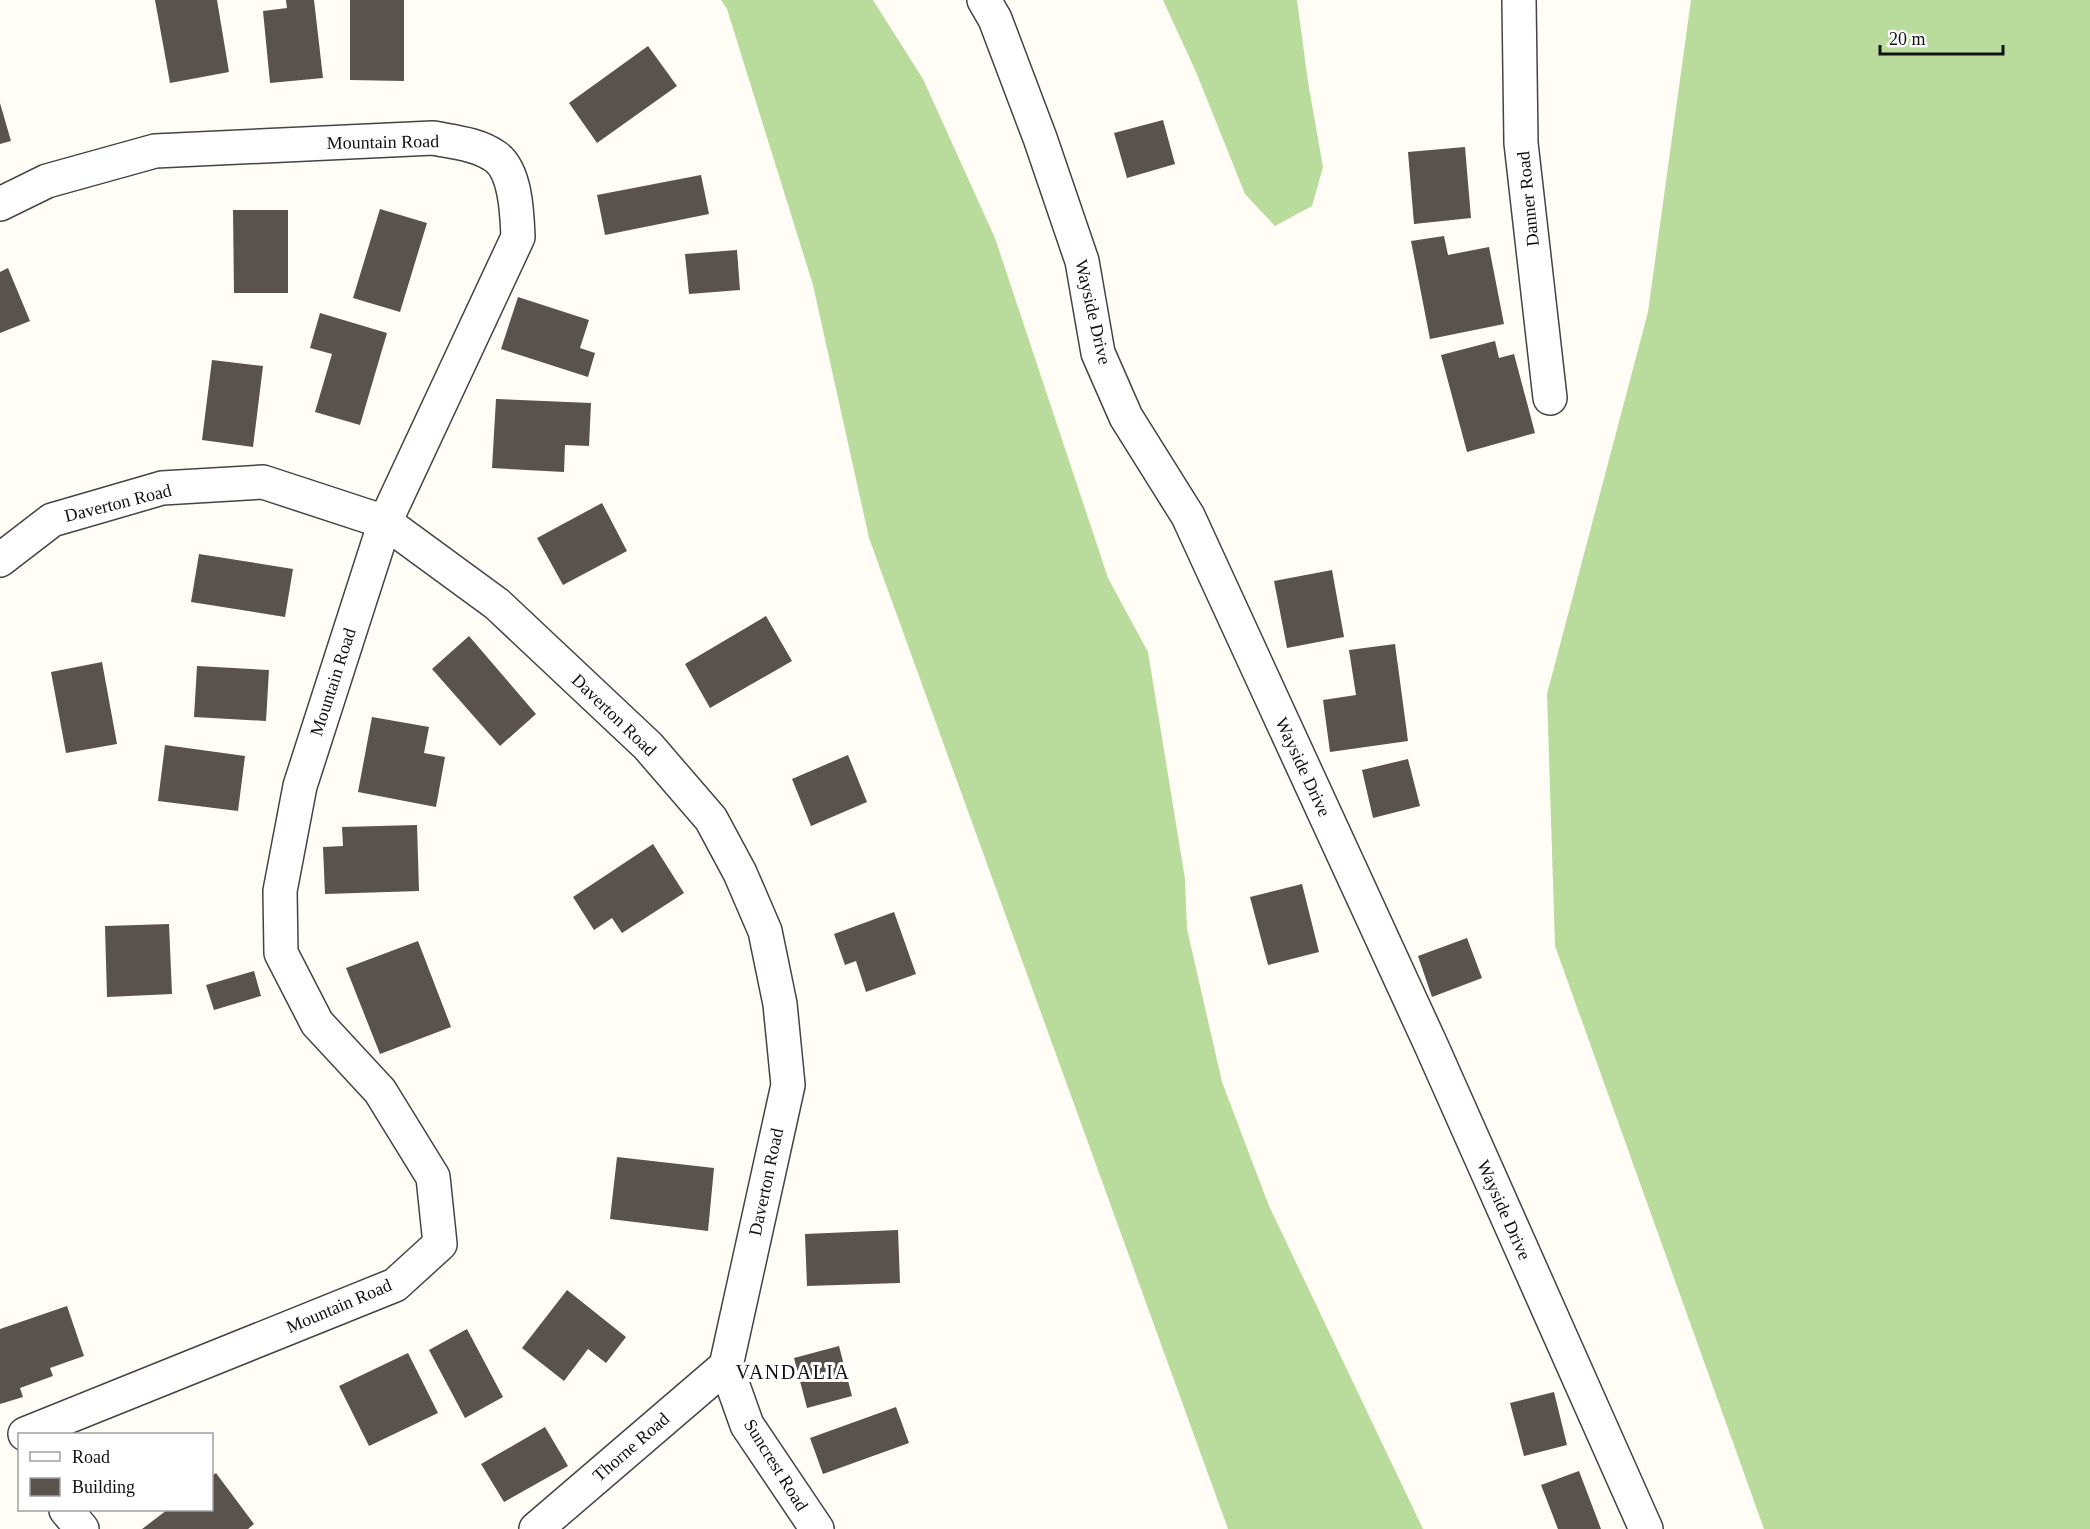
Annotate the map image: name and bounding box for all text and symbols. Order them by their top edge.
scale bar [1880,18,2003,56]
text: 20 m [1889,29,1926,49]
street label: Mountain Road [327,131,439,153]
street label: Danner Road [1513,150,1543,248]
street label: Wayside Drive [1071,258,1115,366]
street label: Daverton Road [62,480,174,526]
street label: Mountain Road [306,625,360,739]
street label: Daverton Road [568,670,660,760]
street label: Wayside Drive [1271,714,1335,820]
street label: Daverton Road [745,1126,787,1238]
street label: Wayside Drive [1473,1157,1535,1263]
street label: Mountain Road [283,1275,395,1337]
district label: VANDALIA [736,1361,850,1383]
street label: Thorne Road [589,1408,673,1486]
street label: Suncrest Road [740,1415,812,1515]
legend [18,1433,213,1511]
text: Road [72,1447,110,1467]
text: Building [72,1477,135,1497]

